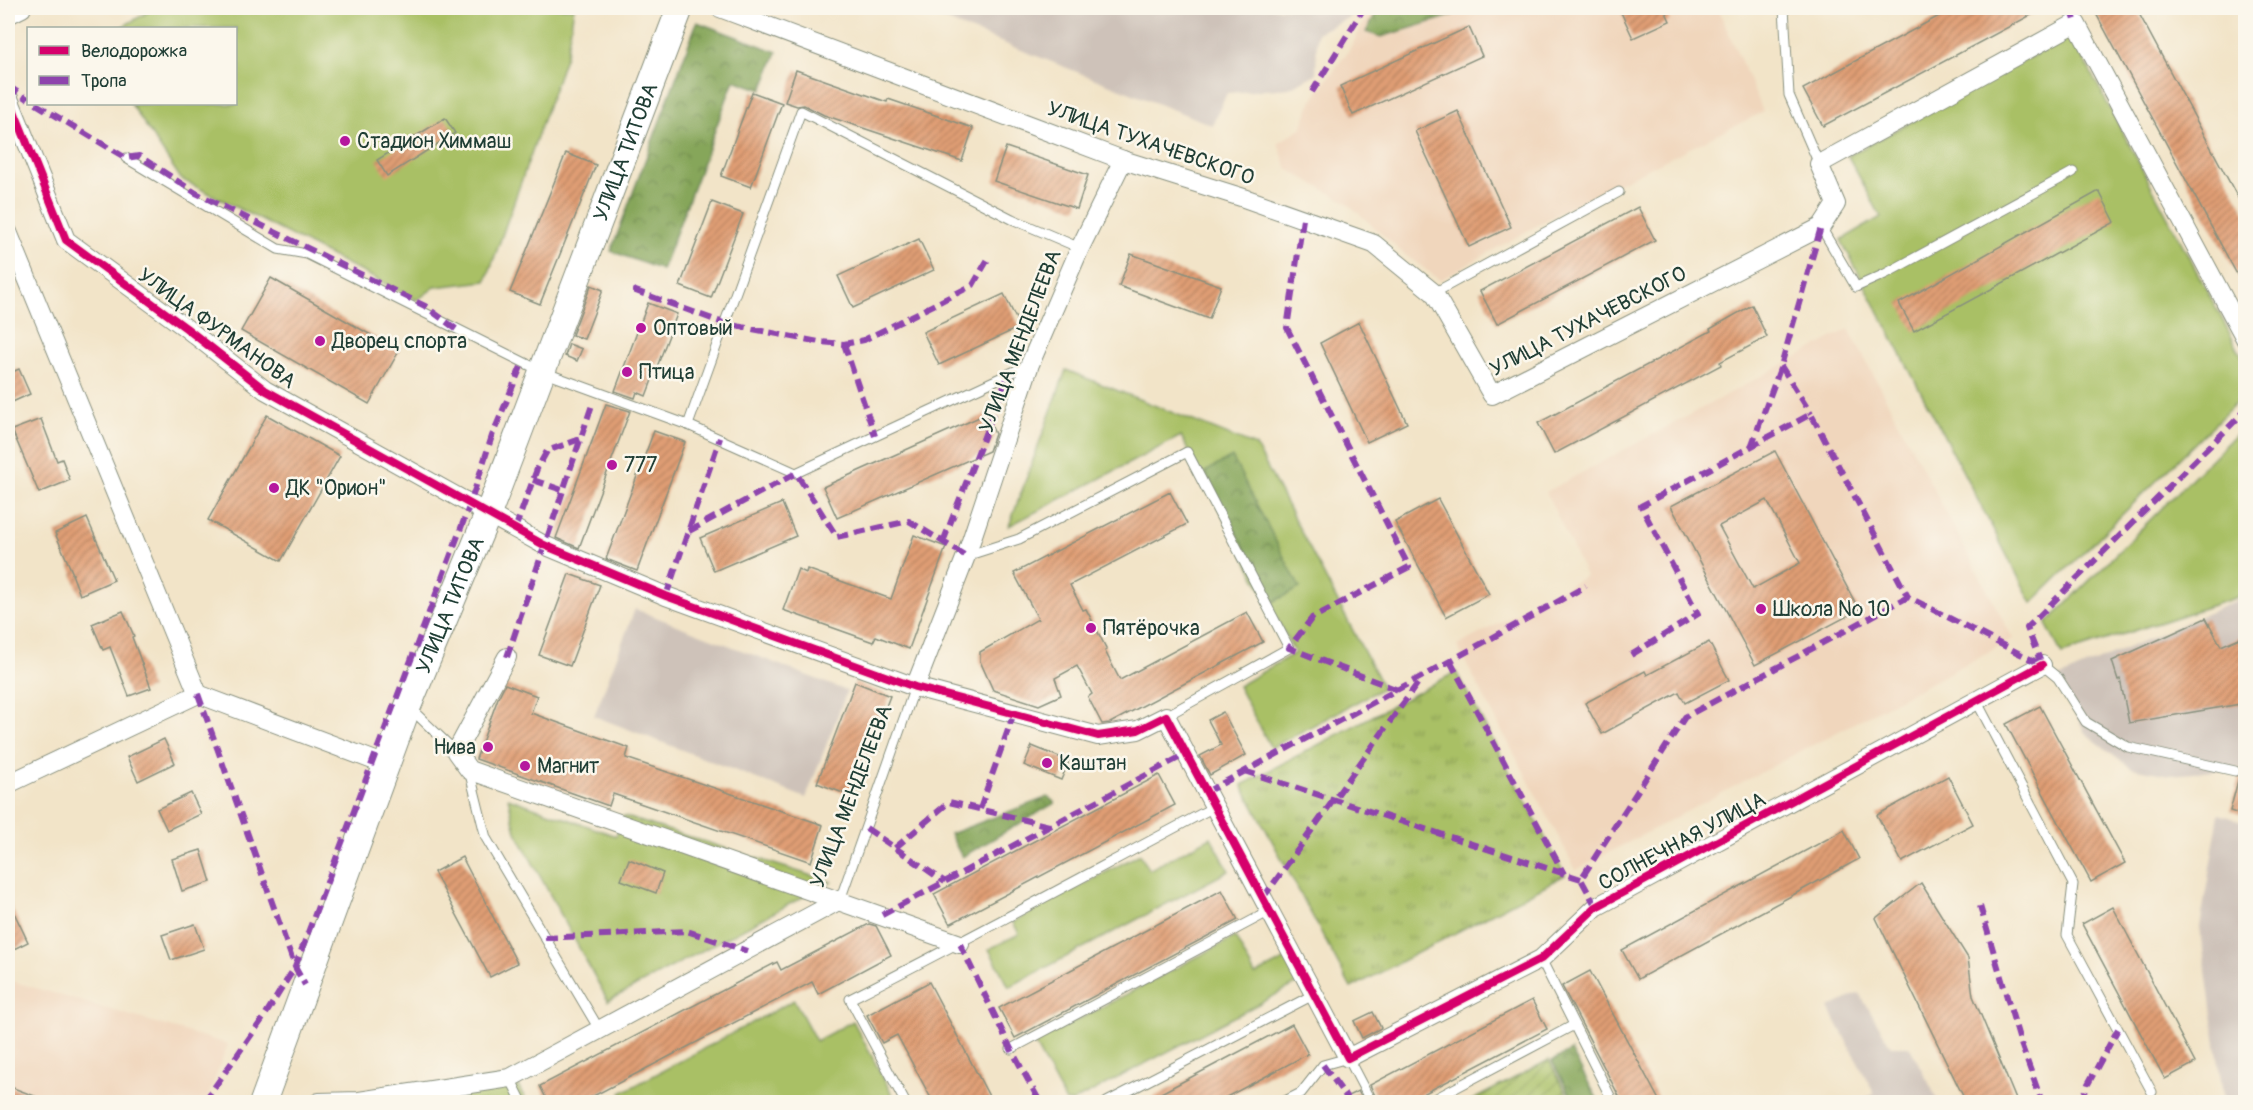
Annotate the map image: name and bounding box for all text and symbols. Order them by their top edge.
legend [27,27,237,105]
text: Велодорожка [81,40,187,63]
text: Тропа [81,70,127,93]
street label: УЛИЦА ТИТОВА [587,79,664,225]
street label: УЛИЦА ТУХАЧЕВСКОГО [1044,95,1258,192]
place label: Стадион Химмаш [357,128,511,155]
marker: Стадион Химмаш [338,134,352,148]
street label: УЛИЦА МЕНДЕЛЕЕВА [973,246,1068,436]
street label: УЛИЦА ТУХАЧЕВСКОГО [1485,260,1691,383]
street label: УЛИЦА ФУРМАНОВА [132,262,301,395]
place label: Оптовый [653,315,733,342]
marker: Оптовый [634,321,648,335]
place label: Дворец спорта [331,328,467,355]
marker: Дворец спорта [313,334,327,348]
place label: Птица [639,359,694,386]
marker: Птица [620,365,634,379]
place label: 777 [624,452,657,479]
marker: 777 [605,458,619,472]
place label: ДК "Орион" [285,475,387,502]
marker: ДК "Орион" [267,481,281,495]
street label: УЛИЦА ТИТОВА [410,533,491,678]
place label: Школа № 10 [1773,596,1890,623]
marker: Школа № 10 [1754,602,1768,616]
place label: Пятёрочка [1103,615,1200,642]
marker: Пятёрочка [1084,621,1098,635]
street label: УЛИЦА МЕНДЕЛЕЕВА [804,701,899,891]
place label: Нива [433,734,476,761]
marker: Нива [481,740,495,754]
place label: Каштан [1059,750,1126,777]
place label: Магнит [537,753,600,780]
marker: Каштан [1040,756,1054,770]
marker: Магнит [518,759,532,773]
street label: СОЛНЕЧНАЯ УЛИЦА [1594,786,1771,897]

